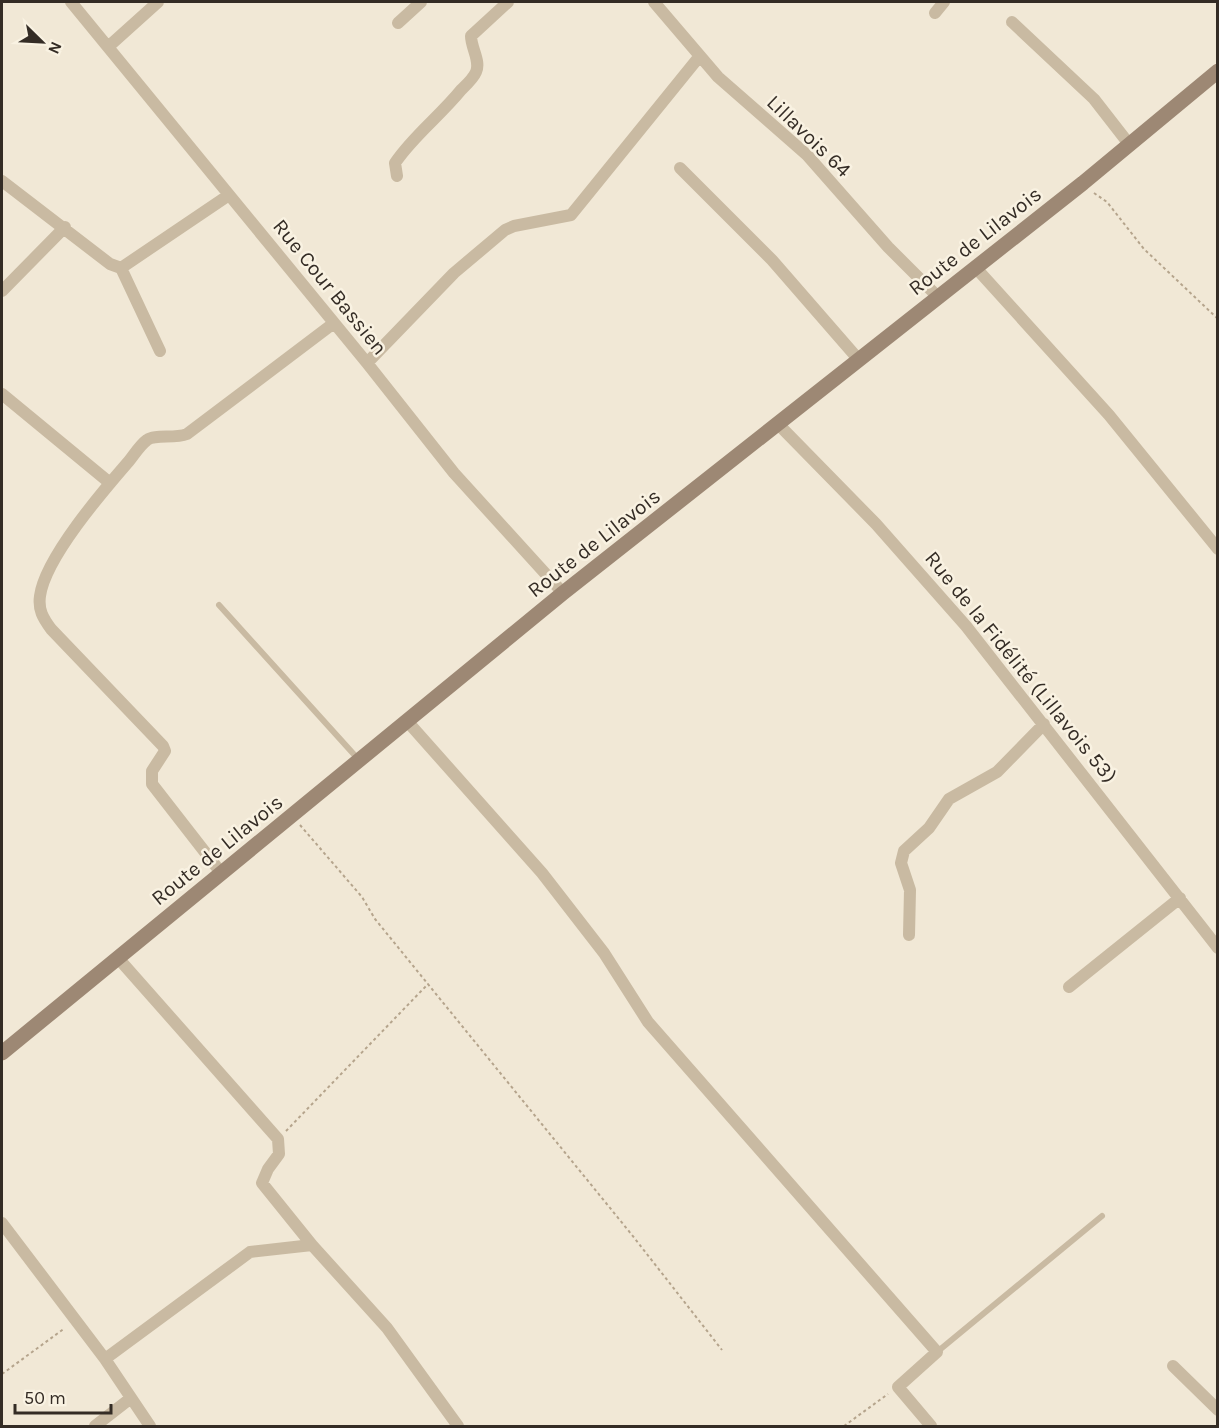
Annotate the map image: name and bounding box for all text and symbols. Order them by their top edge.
north arrow [12,12,72,72]
text: N [44,39,66,57]
street label: Lillavois 64 [762,90,856,182]
street label: Route de Lilavois [904,182,1046,300]
street label: Rue Cour Bassien [268,214,392,360]
street label: Route de Lilavois [523,484,665,602]
street label: Rue de la Fidélité (Lillavois 53) [920,546,1122,788]
street label: Route de Lilavois [147,790,287,910]
scale bar [15,1377,111,1415]
text: 50 m [24,1387,66,1409]

